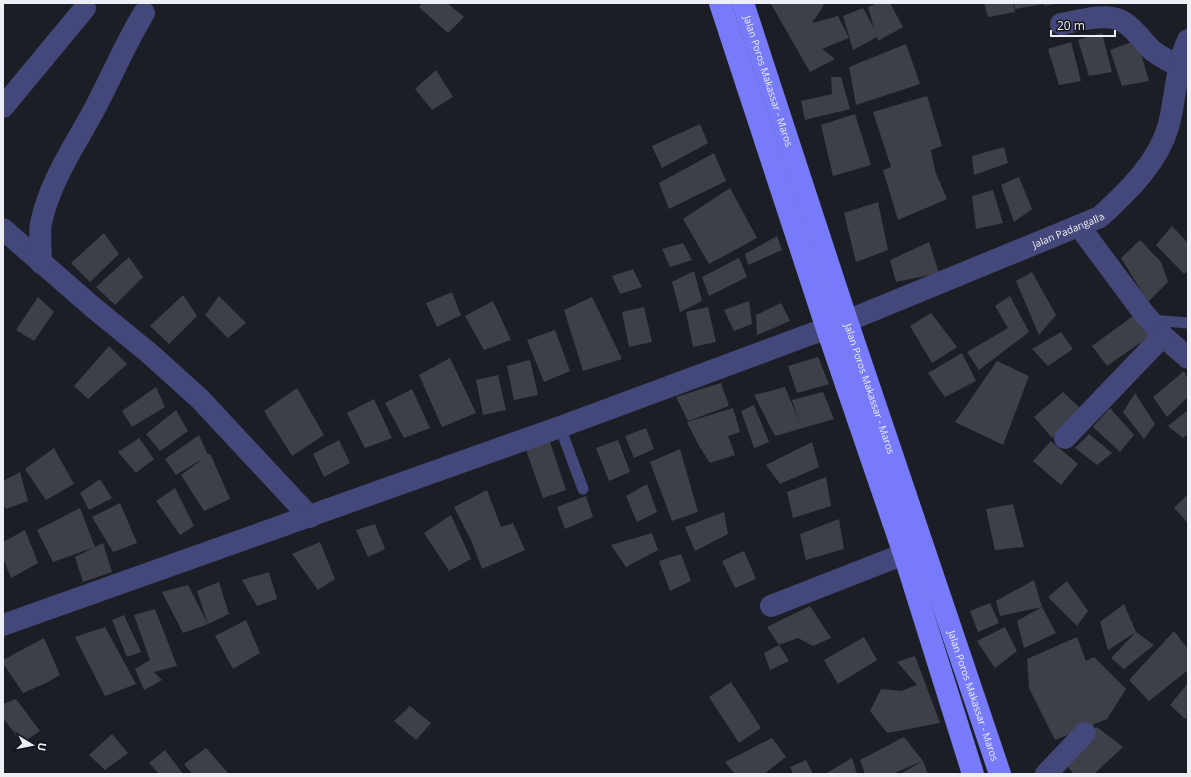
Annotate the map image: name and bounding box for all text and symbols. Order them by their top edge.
scale bar [1051,12,1115,38]
street label: Jalan Poros Makassar - Maros [740,13,797,148]
text: 20 m [1057,17,1085,34]
street label: Jalan Padangalla [1029,209,1107,251]
street label: Jalan Poros Makassar - Maros [841,321,898,456]
street label: Jalan Poros Makassar - Maros [945,628,1002,763]
north arrow [12,725,52,765]
text: U [34,741,50,752]

